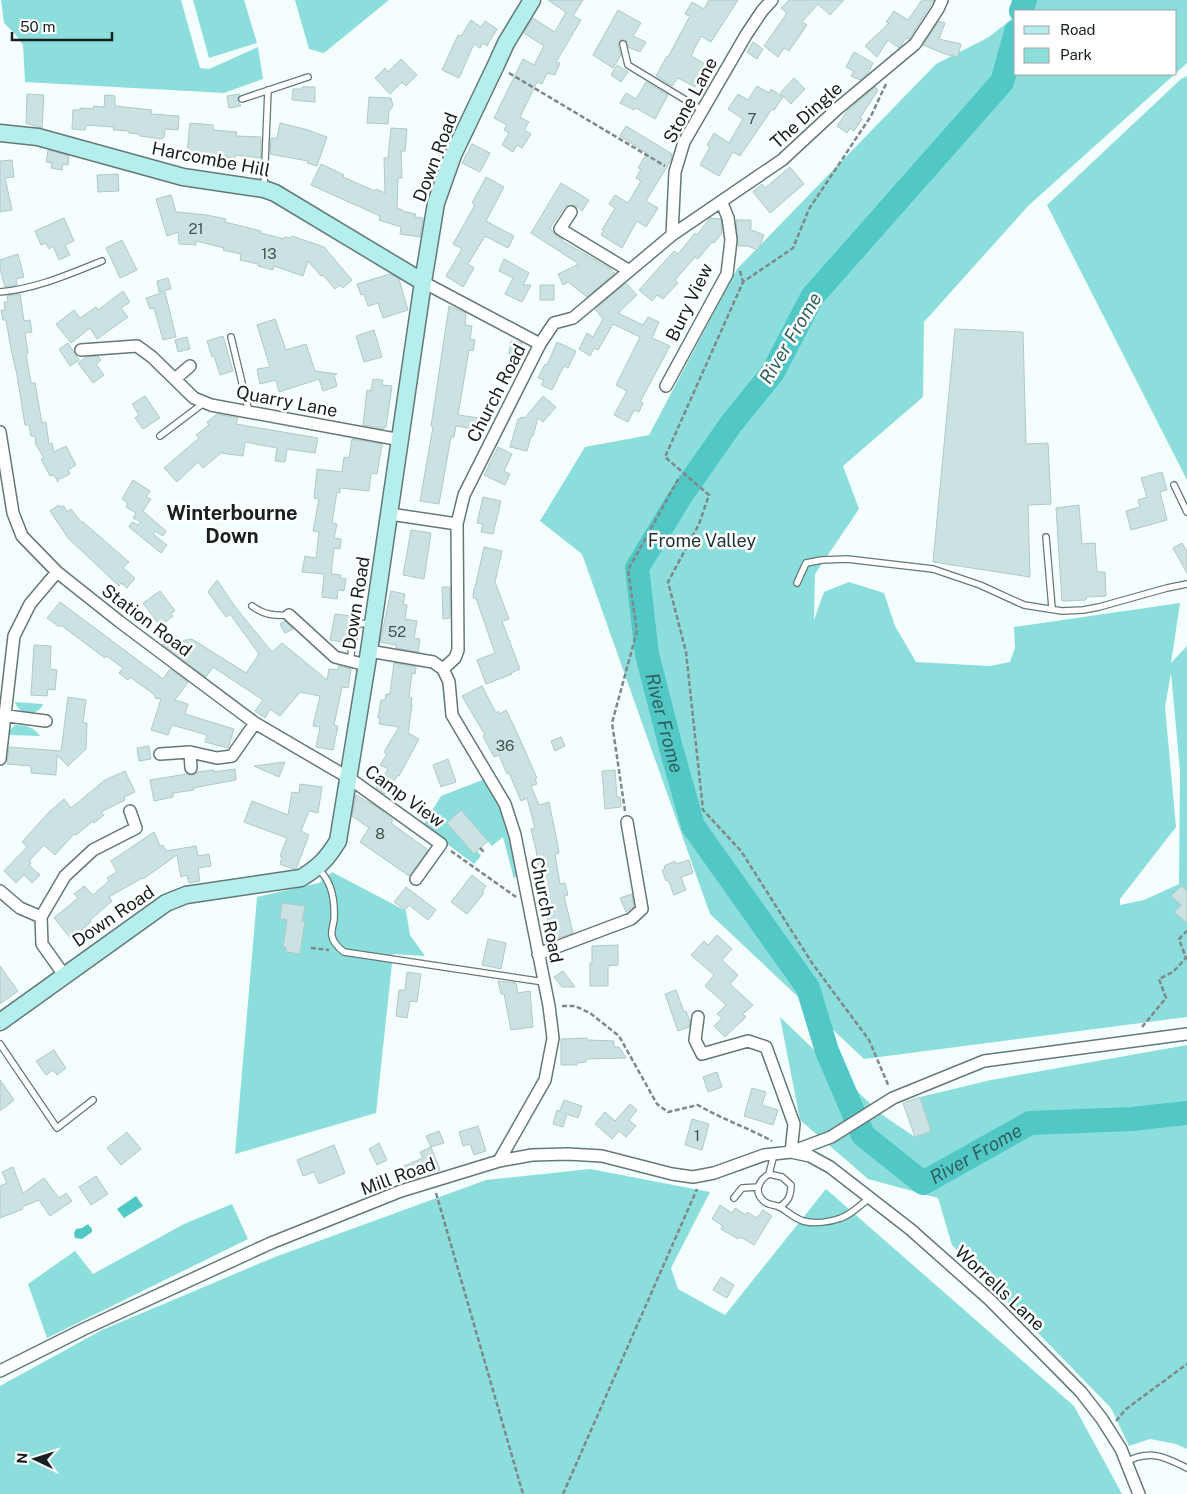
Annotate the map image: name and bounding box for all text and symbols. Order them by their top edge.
scale bar [12,10,112,42]
legend [1014,10,1177,75]
text: 50 m [20,18,55,35]
text: Road [1060,21,1096,38]
text: Park [1060,46,1092,63]
street label: Stone Lane [659,54,721,146]
street label: The Dingle [766,77,846,153]
street label: Down Road [408,109,462,205]
house number: 7 [747,110,757,127]
street label: Harcombe Hill [150,137,272,181]
house number: 21 [188,220,204,237]
house number: 13 [261,245,277,262]
street label: Bury View [661,260,717,344]
water label: River Frome [754,288,826,388]
street label: Church Road [462,340,530,446]
street label: Quarry Lane [235,381,339,421]
district label: Winterbourne Down [166,501,298,548]
park label: Frome Valley [648,530,757,551]
street label: Down Road [338,555,374,651]
street label: Station Road [98,579,196,661]
house number: 52 [388,623,406,640]
water label: River Frome [641,671,688,775]
house number: 36 [496,737,514,754]
street label: Camp View [361,760,449,832]
house number: 8 [375,825,385,842]
street label: Church Road [526,855,568,965]
street label: Down Road [68,881,158,951]
water label: River Frome [926,1119,1026,1188]
house number: 1 [694,1127,700,1144]
street label: Mill Road [358,1153,438,1199]
street label: Worrells Lane [951,1241,1049,1335]
north arrow [10,1434,60,1484]
text: N [14,1452,30,1464]

